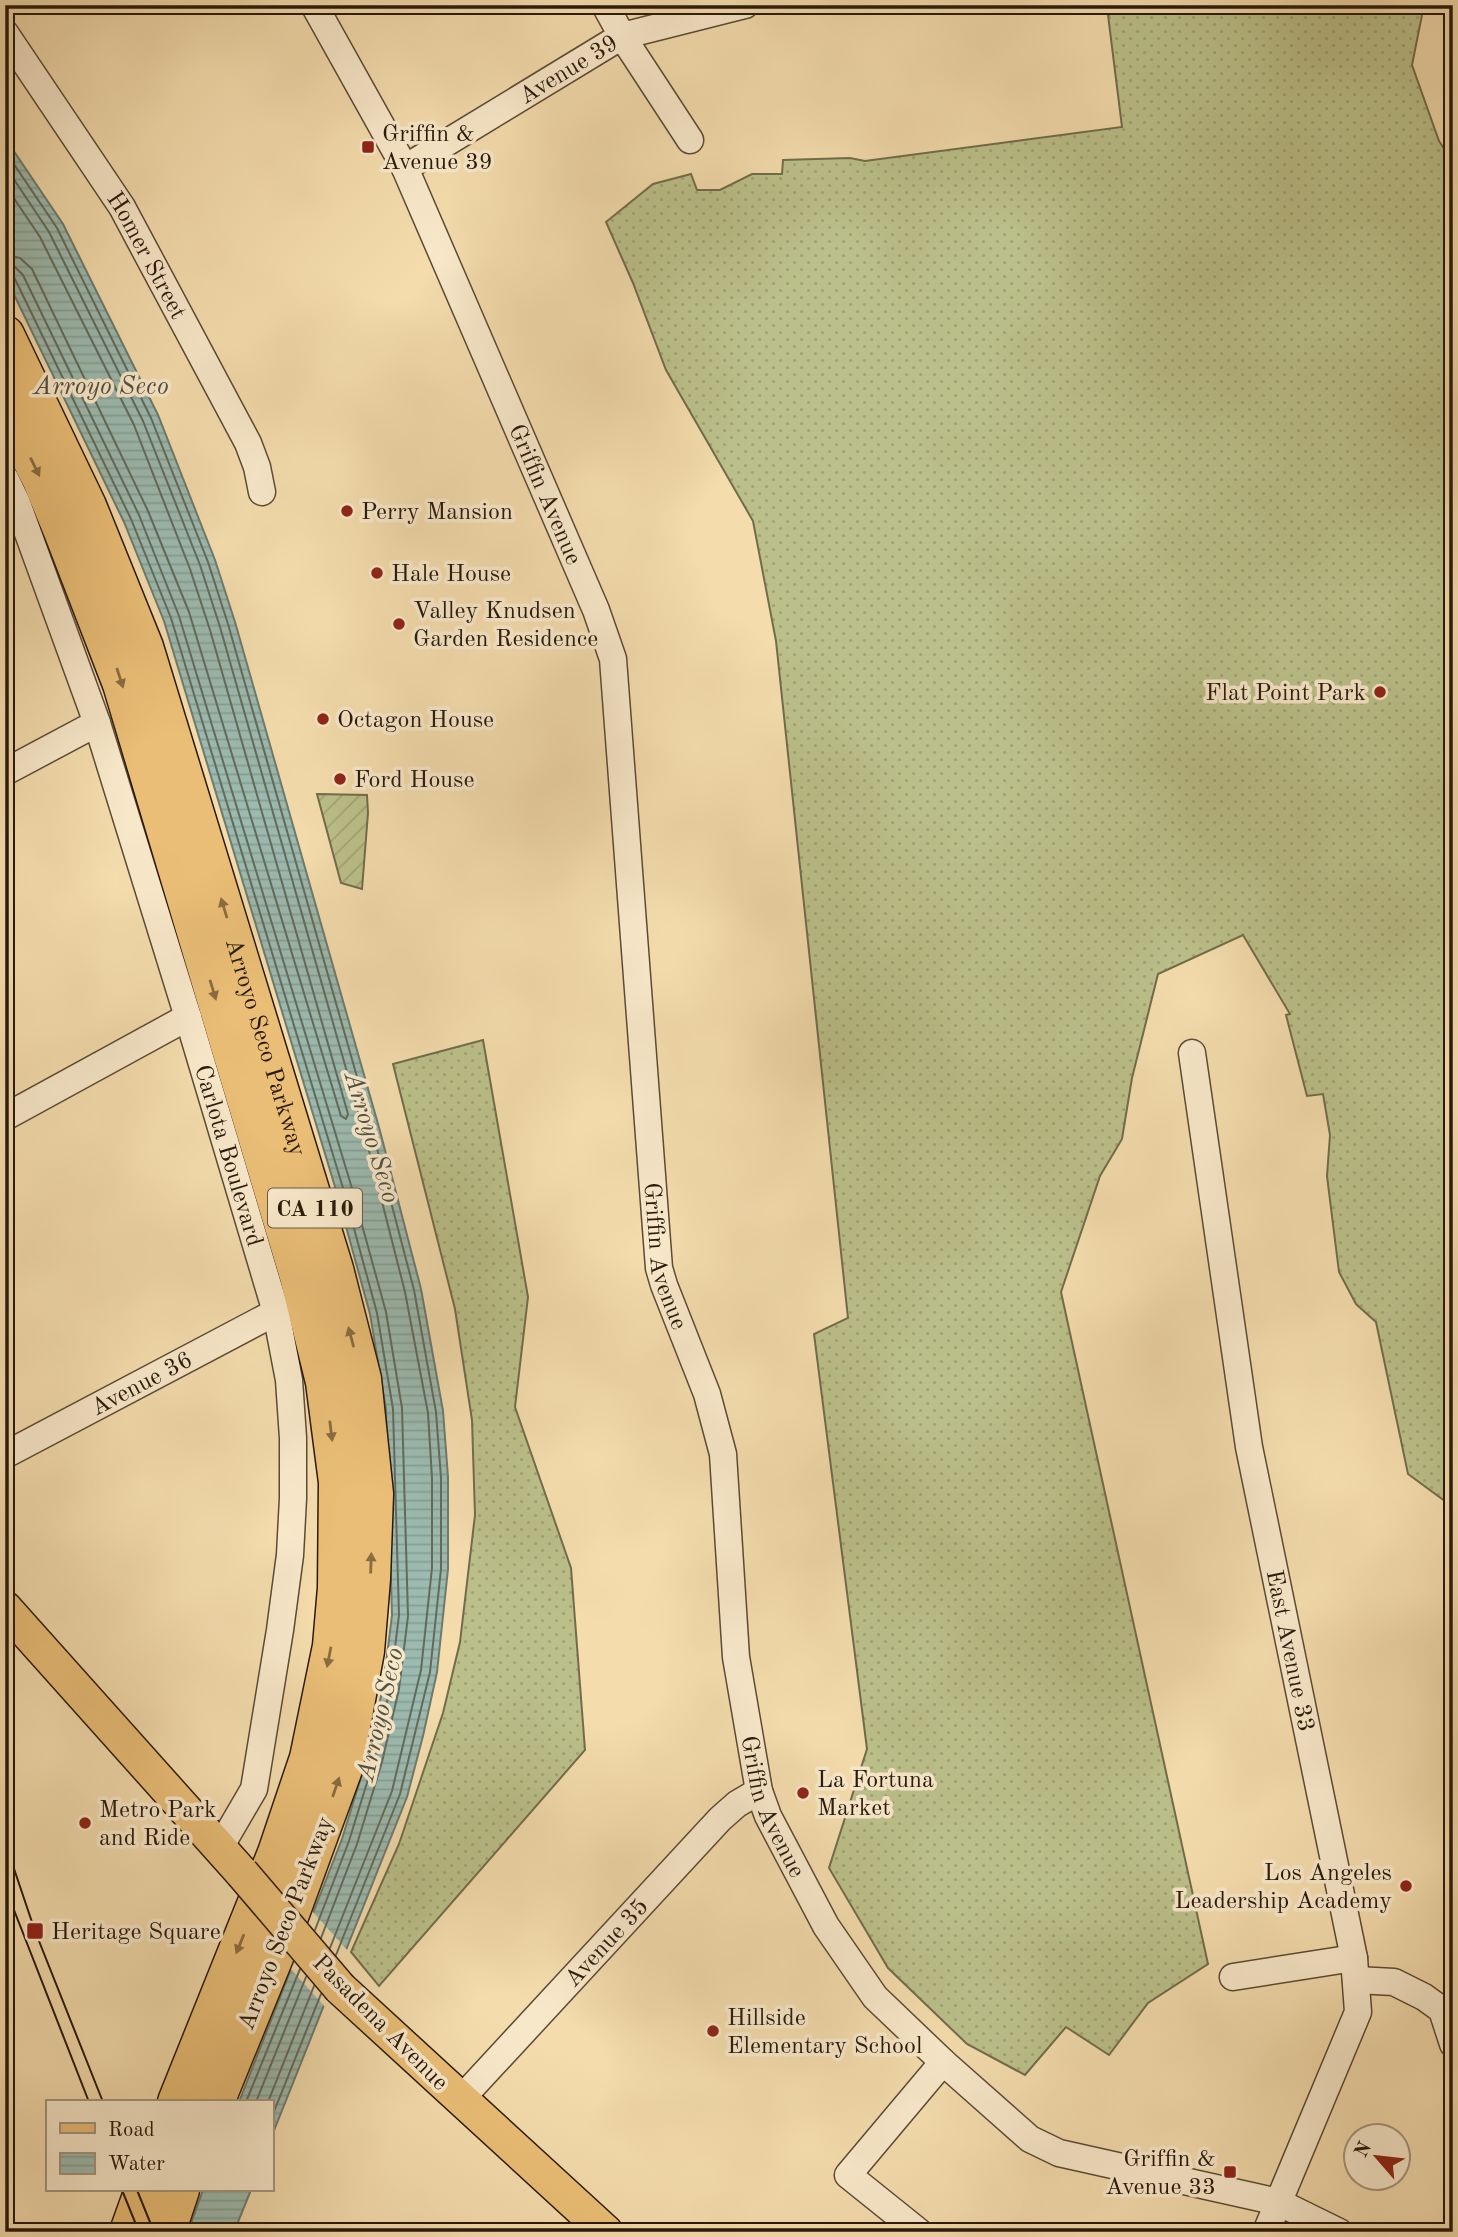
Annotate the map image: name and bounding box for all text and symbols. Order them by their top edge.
street label: Avenue 39 [516,31,623,110]
place label: Griffin & Avenue 39 [382,123,493,175]
marker: Griffin & Avenue 39 [360,139,376,155]
street label: Homer Street [101,188,190,324]
water label: Arroyo Seco [31,374,169,400]
street label: Griffin Avenue [503,421,585,569]
one-way arrow [30,457,41,477]
place label: Perry Mansion [361,501,513,525]
marker: Perry Mansion [339,503,355,519]
place label: Hale House [391,563,511,587]
marker: Hale House [369,565,385,581]
place label: Valley Knudsen Garden Residence [413,600,598,652]
marker: Valley Knudsen Garden Residence [391,616,407,632]
one-way arrow [115,668,125,689]
place label: Flat Point Park [1205,682,1366,706]
marker: Flat Point Park [1372,684,1388,700]
place label: Octagon House [337,709,494,733]
marker: Octagon House [315,711,331,727]
place label: Ford House [354,769,475,793]
marker: Ford House [332,771,348,787]
one-way arrow [218,897,228,918]
street label: Arroyo Seco Parkway [220,936,309,1160]
one-way arrow [209,980,219,1001]
street label: Carlota Boulevard [189,1062,266,1250]
water label: Arroyo Seco [338,1067,403,1206]
street label: Griffin Avenue [639,1182,690,1334]
road number: CA 110 [268,1189,362,1228]
one-way arrow [346,1327,356,1348]
street label: Avenue 36 [88,1348,197,1421]
one-way arrow [326,1420,337,1442]
one-way arrow [366,1552,377,1574]
street label: East Avenue 33 [1261,1568,1317,1734]
water label: Arroyo Seco [353,1645,409,1785]
one-way arrow [324,1646,335,1668]
street label: Griffin Avenue [736,1734,808,1882]
place label: La Fortuna Market [817,1769,934,1821]
one-way arrow [331,1777,342,1798]
marker: La Fortuna Market [795,1785,811,1801]
place label: Metro Park and Ride [99,1799,216,1851]
street label: Arroyo Seco Parkway [235,1813,339,2034]
marker: Metro Park and Ride [77,1815,93,1831]
place label: Los Angeles Leadership Academy [1175,1862,1392,1914]
marker: Los Angeles Leadership Academy [1398,1878,1414,1894]
street label: Avenue 35 [561,1895,654,1992]
marker: Heritage Square [25,1921,45,1941]
place label: Heritage Square [51,1921,221,1945]
one-way arrow [235,1933,246,1954]
street label: Pasadena Avenue [307,1951,452,2096]
place label: Hillside Elementary School [727,2007,922,2059]
marker: Hillside Elementary School [705,2023,721,2039]
legend [46,2100,273,2192]
text: Road [108,2120,155,2141]
north arrow [1342,2122,1412,2192]
text: N [1352,2139,1376,2161]
place label: Griffin & Avenue 33 [1105,2148,1216,2200]
text: Water [108,2154,165,2175]
marker: Griffin & Avenue 33 [1222,2164,1238,2180]

